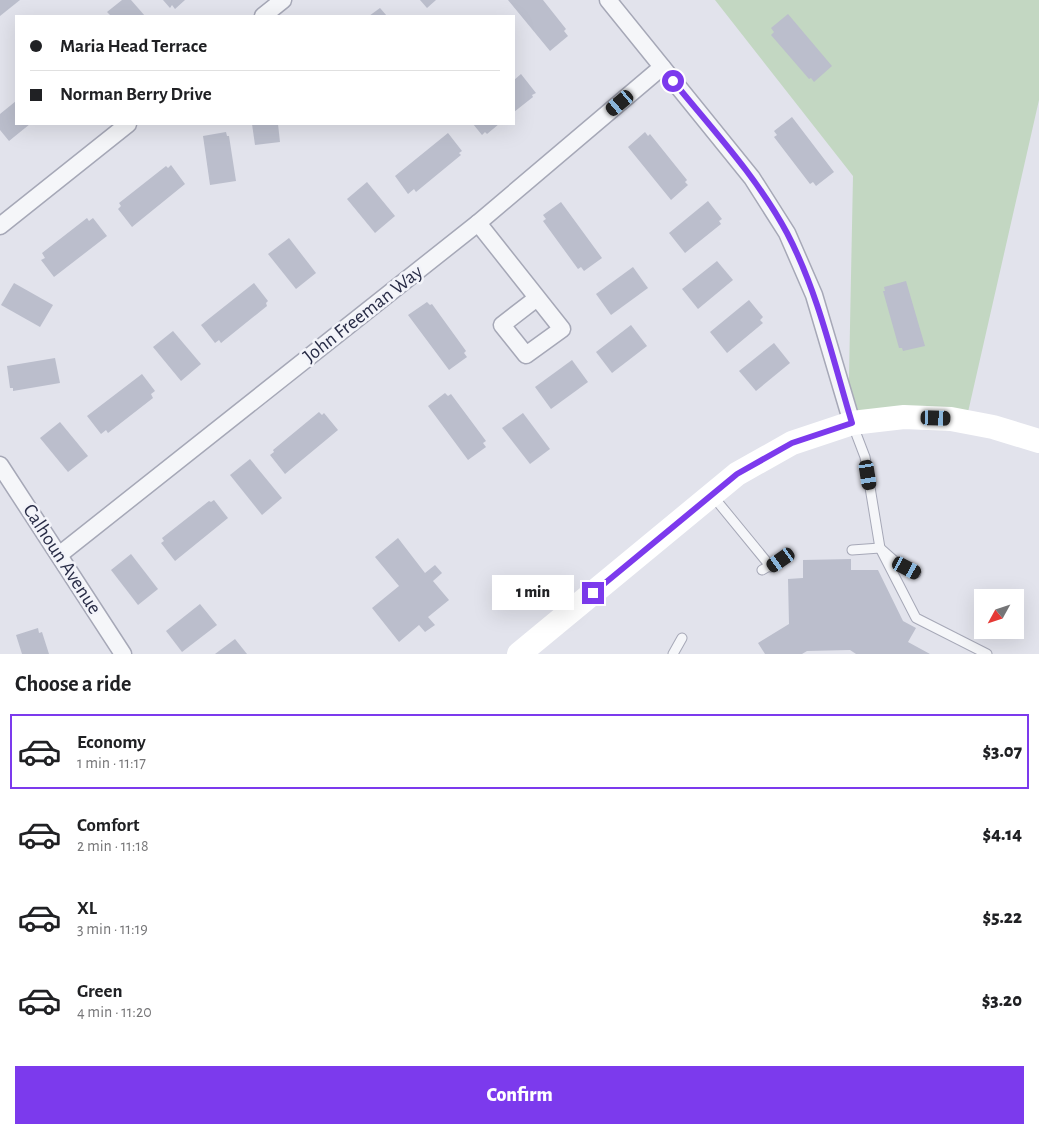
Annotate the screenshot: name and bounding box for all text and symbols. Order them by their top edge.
text: Maria Head Terrace [60,37,207,56]
route start [662,70,684,92]
text: Norman Berry Drive [60,85,212,104]
car [603,88,636,118]
street label: John Freeman Way [300,261,427,367]
car [920,410,951,426]
car [858,459,877,491]
street label: Calhoun Avenue [19,500,105,618]
car [764,545,797,575]
car [890,554,923,582]
callout: 1 min [493,576,576,610]
route end [582,582,604,604]
text: 1 min [516,584,550,600]
north arrow [974,589,1024,639]
map controls [974,589,1024,639]
text: Choose a ride [15,673,131,695]
icon: car [17,729,62,774]
text: Economy [77,733,146,752]
text: $3.07 [982,742,1022,761]
text: 1 min · 11:17 [77,755,146,771]
icon: car [17,812,62,857]
text: Comfort [77,816,139,835]
text: $4.14 [982,825,1022,844]
text: 2 min · 11:18 [77,838,149,854]
icon: car [17,895,62,940]
text: XL [77,899,97,918]
text: $5.22 [982,908,1022,927]
text: 3 min · 11:19 [77,921,148,937]
icon: car [17,978,62,1023]
text: Green [77,982,123,1001]
text: $3.20 [982,991,1022,1010]
text: 4 min · 11:20 [77,1004,152,1020]
button: Confirm [15,1066,1024,1124]

